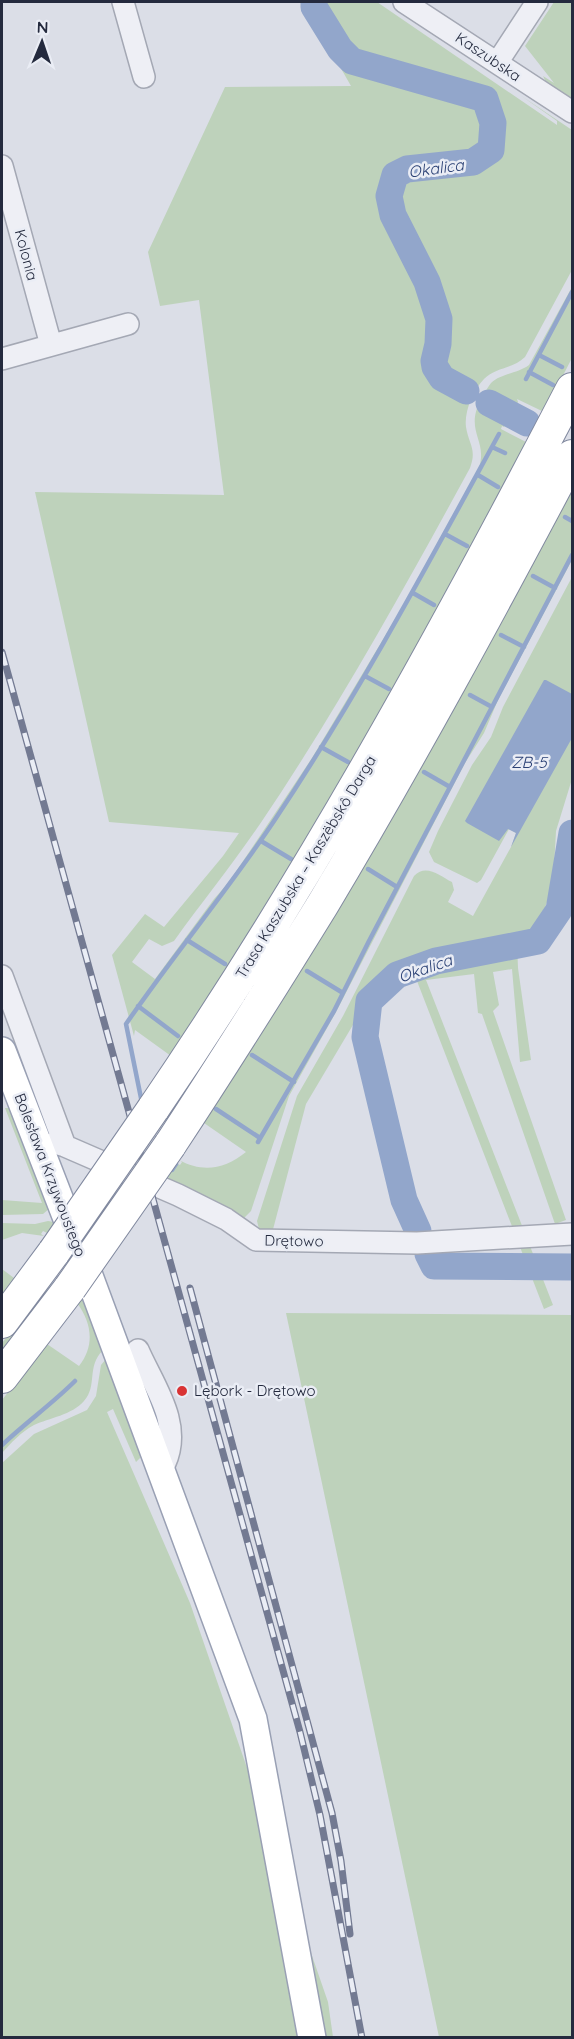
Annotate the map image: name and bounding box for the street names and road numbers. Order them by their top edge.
street label: Kaszubska [452,28,525,85]
street label: Kolonia [11,227,42,283]
street label: Trasa Kaszubska – Kaszëbskô Darga [231,752,380,982]
street label: Bolesława Krzywoustego [11,1090,90,1259]
street label: Drętowo [264,1230,324,1251]

